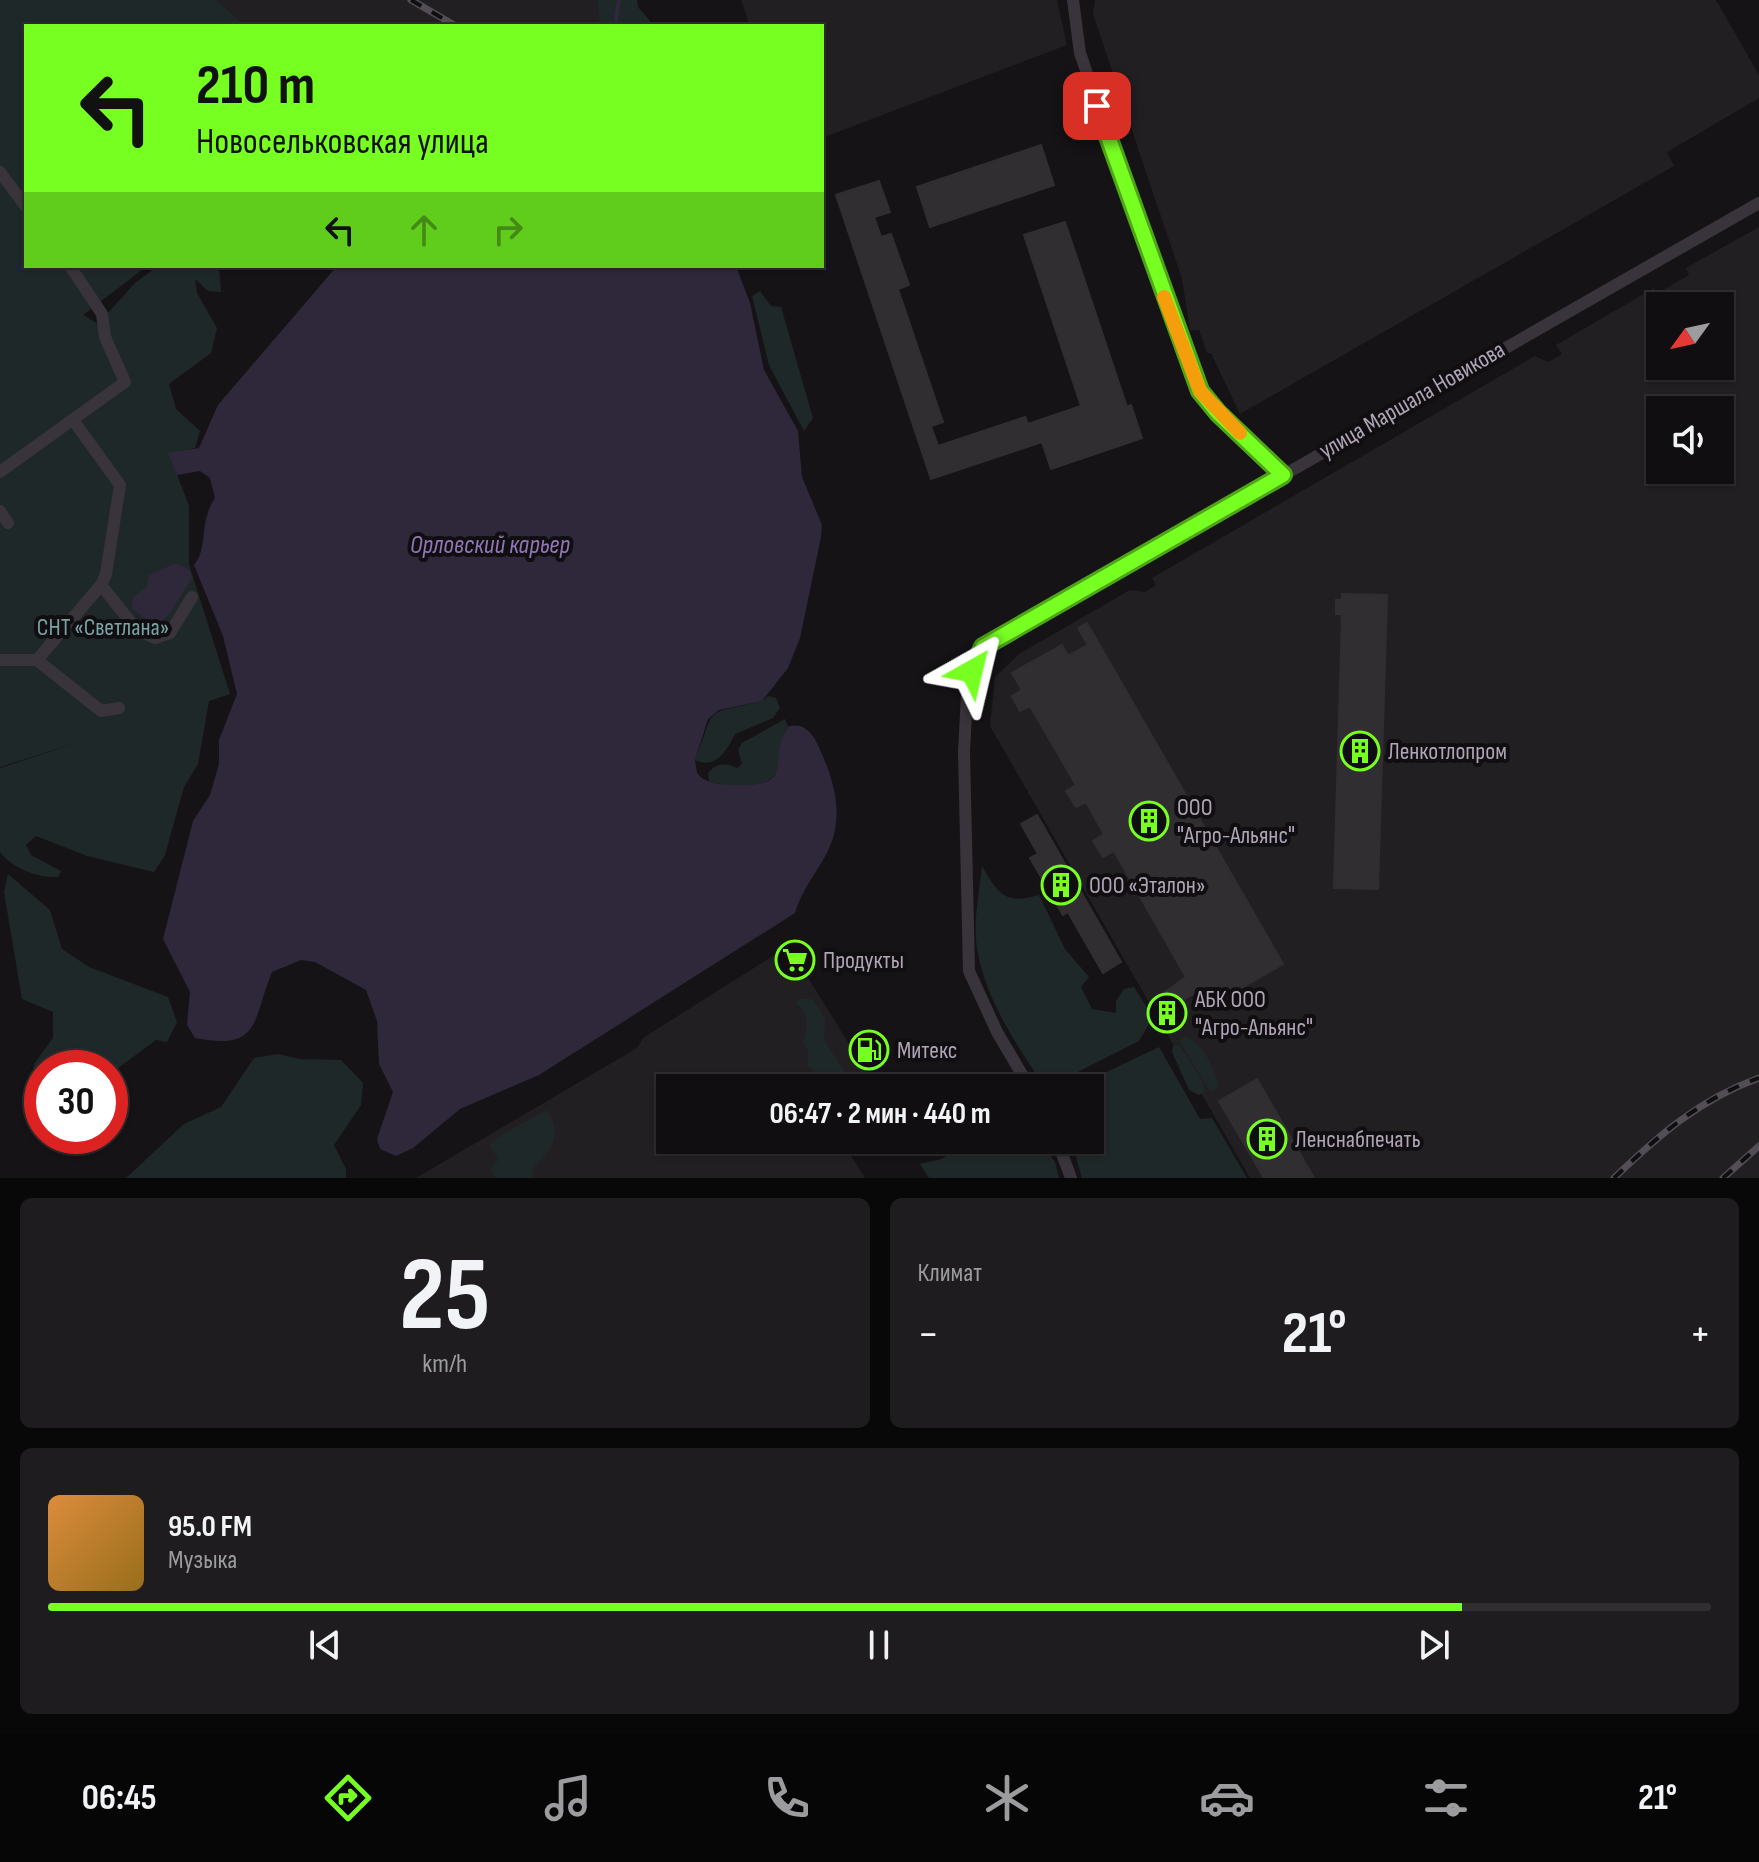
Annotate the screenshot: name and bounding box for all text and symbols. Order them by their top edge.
text: 210 m [196,53,315,120]
icon: left [64,56,168,160]
pin [1063,72,1131,140]
icon: arrive [1075,84,1119,128]
text: Новосельковская улица [196,121,489,164]
icon: left [318,208,362,252]
icon: ahead [402,208,446,252]
icon: right [486,208,530,252]
north arrow [1646,292,1734,380]
map controls [1646,292,1734,484]
street label: улица Маршала Новикова [1314,335,1510,465]
button: sound [1646,396,1734,484]
water label: Орловский карьер [410,530,570,561]
park label: СНТ «Светлана» [37,613,169,642]
position arrow [930,629,1014,713]
building icon: Ленкотлопром [1339,730,1381,772]
place label: Ленкотлопром [1388,737,1507,766]
place label: ООО "Агро-Альянс" [1177,793,1295,850]
building icon: ООО "Агро-Альянс" [1128,800,1170,842]
building icon: ООО «Эталон» [1040,864,1082,906]
place label: ООО «Эталон» [1089,871,1205,900]
supermarket icon: Продукты [774,939,816,981]
place label: Продукты [823,946,904,975]
place label: АБК ООО "Агро-Альянс" [1194,985,1313,1042]
building icon: АБК ООО "Агро-Альянс" [1146,992,1188,1034]
fuel station icon: Митекс [848,1029,890,1071]
place label: Митекс [897,1036,957,1065]
speed limit sign: 30 [24,1050,128,1154]
text: 06:47 · 2 мин · 440 m [769,1096,991,1132]
building icon: Ленснабпечать [1246,1118,1288,1160]
place label: Ленснабпечать [1295,1125,1421,1154]
text: 25 [399,1234,490,1359]
text: Климат [918,1258,982,1289]
text: 21° [1282,1298,1347,1370]
text: − [918,1308,939,1361]
text: + [1689,1308,1711,1361]
text: km/h [422,1349,467,1380]
text: 95.0 FM [168,1509,252,1545]
text: Музыка [168,1545,237,1576]
icon: previous [303,1623,347,1667]
icon: pause [857,1623,901,1667]
icon: next [1412,1623,1456,1667]
icon: directions [320,1770,376,1826]
icon: music [540,1770,596,1826]
icon: phone [759,1770,815,1826]
icon: climate [979,1770,1035,1826]
icon: car [1199,1770,1255,1826]
icon: filters [1418,1770,1474,1826]
text: 06:45 [82,1777,157,1820]
text: 21° [1638,1777,1677,1820]

